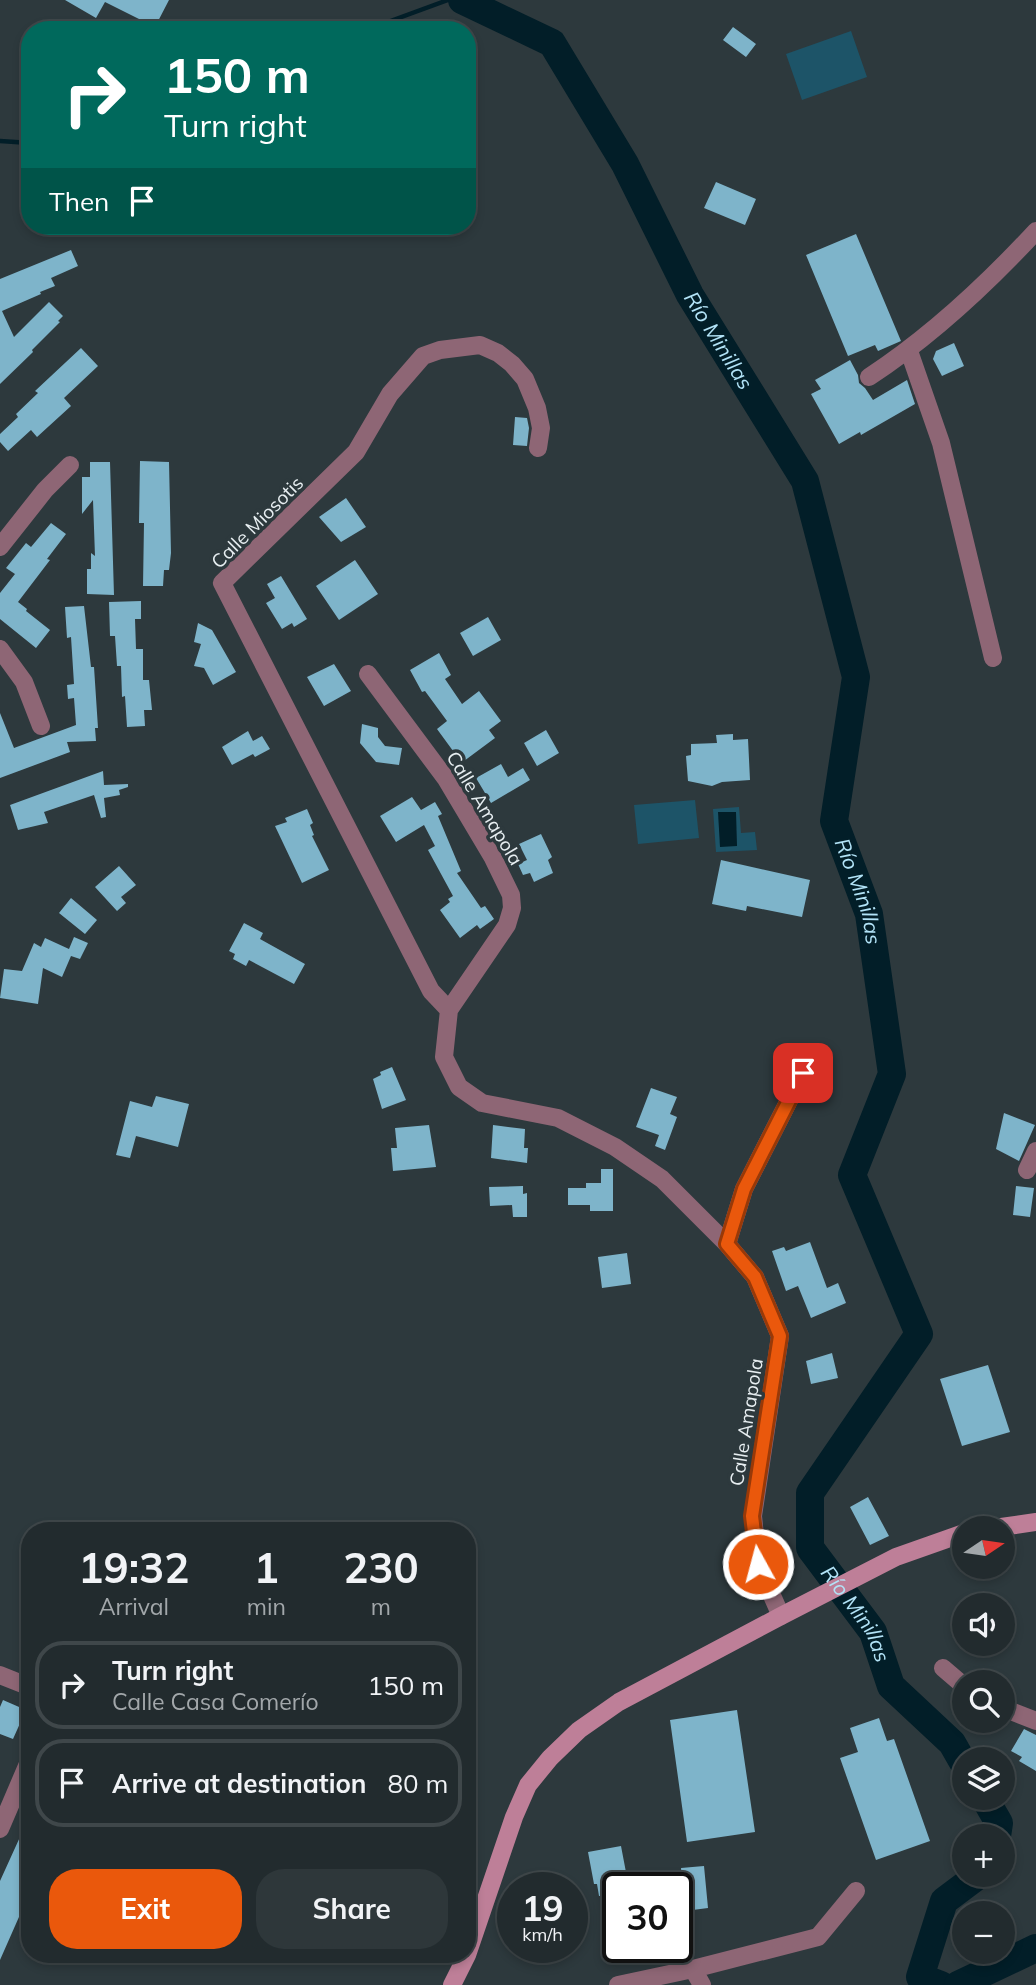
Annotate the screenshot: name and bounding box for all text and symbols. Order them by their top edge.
text: 150 m [164,44,310,105]
icon: right [49,49,140,140]
text: Turn right [164,105,307,145]
icon: arrive [123,182,161,220]
text: Then [49,185,109,218]
water label: Río Minillas [679,286,759,394]
street label: Calle Miosotis [206,471,308,573]
street label: Calle Amapola [442,747,528,869]
water label: Río Minillas [830,834,887,946]
pin [773,1043,833,1103]
icon: arrive [784,1054,822,1092]
street label: Calle Amapola [724,1357,768,1487]
north arrow [952,1516,1015,1578]
map controls [952,1516,1015,1964]
position arrow [721,1527,795,1601]
text: 19:32 [78,1541,189,1594]
text: 1 [254,1541,279,1594]
text: 230 [343,1541,419,1594]
water label: Río Minillas [816,1560,896,1665]
text: Arrival [99,1592,169,1621]
text: min [247,1592,286,1621]
text: m [371,1592,391,1621]
button: sound [952,1593,1015,1656]
text: Turn right [112,1654,233,1687]
icon: right [53,1666,91,1704]
text: 150 m [368,1669,444,1702]
button: search [952,1670,1015,1733]
text: Calle Casa Comerío [112,1687,319,1716]
button: layers [952,1747,1015,1810]
icon: arrive [53,1764,91,1802]
text: Arrive at destination [112,1767,367,1800]
text: 80 m [388,1767,448,1800]
button: + [952,1824,1015,1887]
button: Exit [49,1869,242,1949]
button: Share [256,1869,448,1949]
speed limit sign: 30 [602,1872,693,1963]
text: 19 [521,1886,564,1930]
button: − [952,1901,1015,1964]
text: km/h [522,1923,563,1946]

